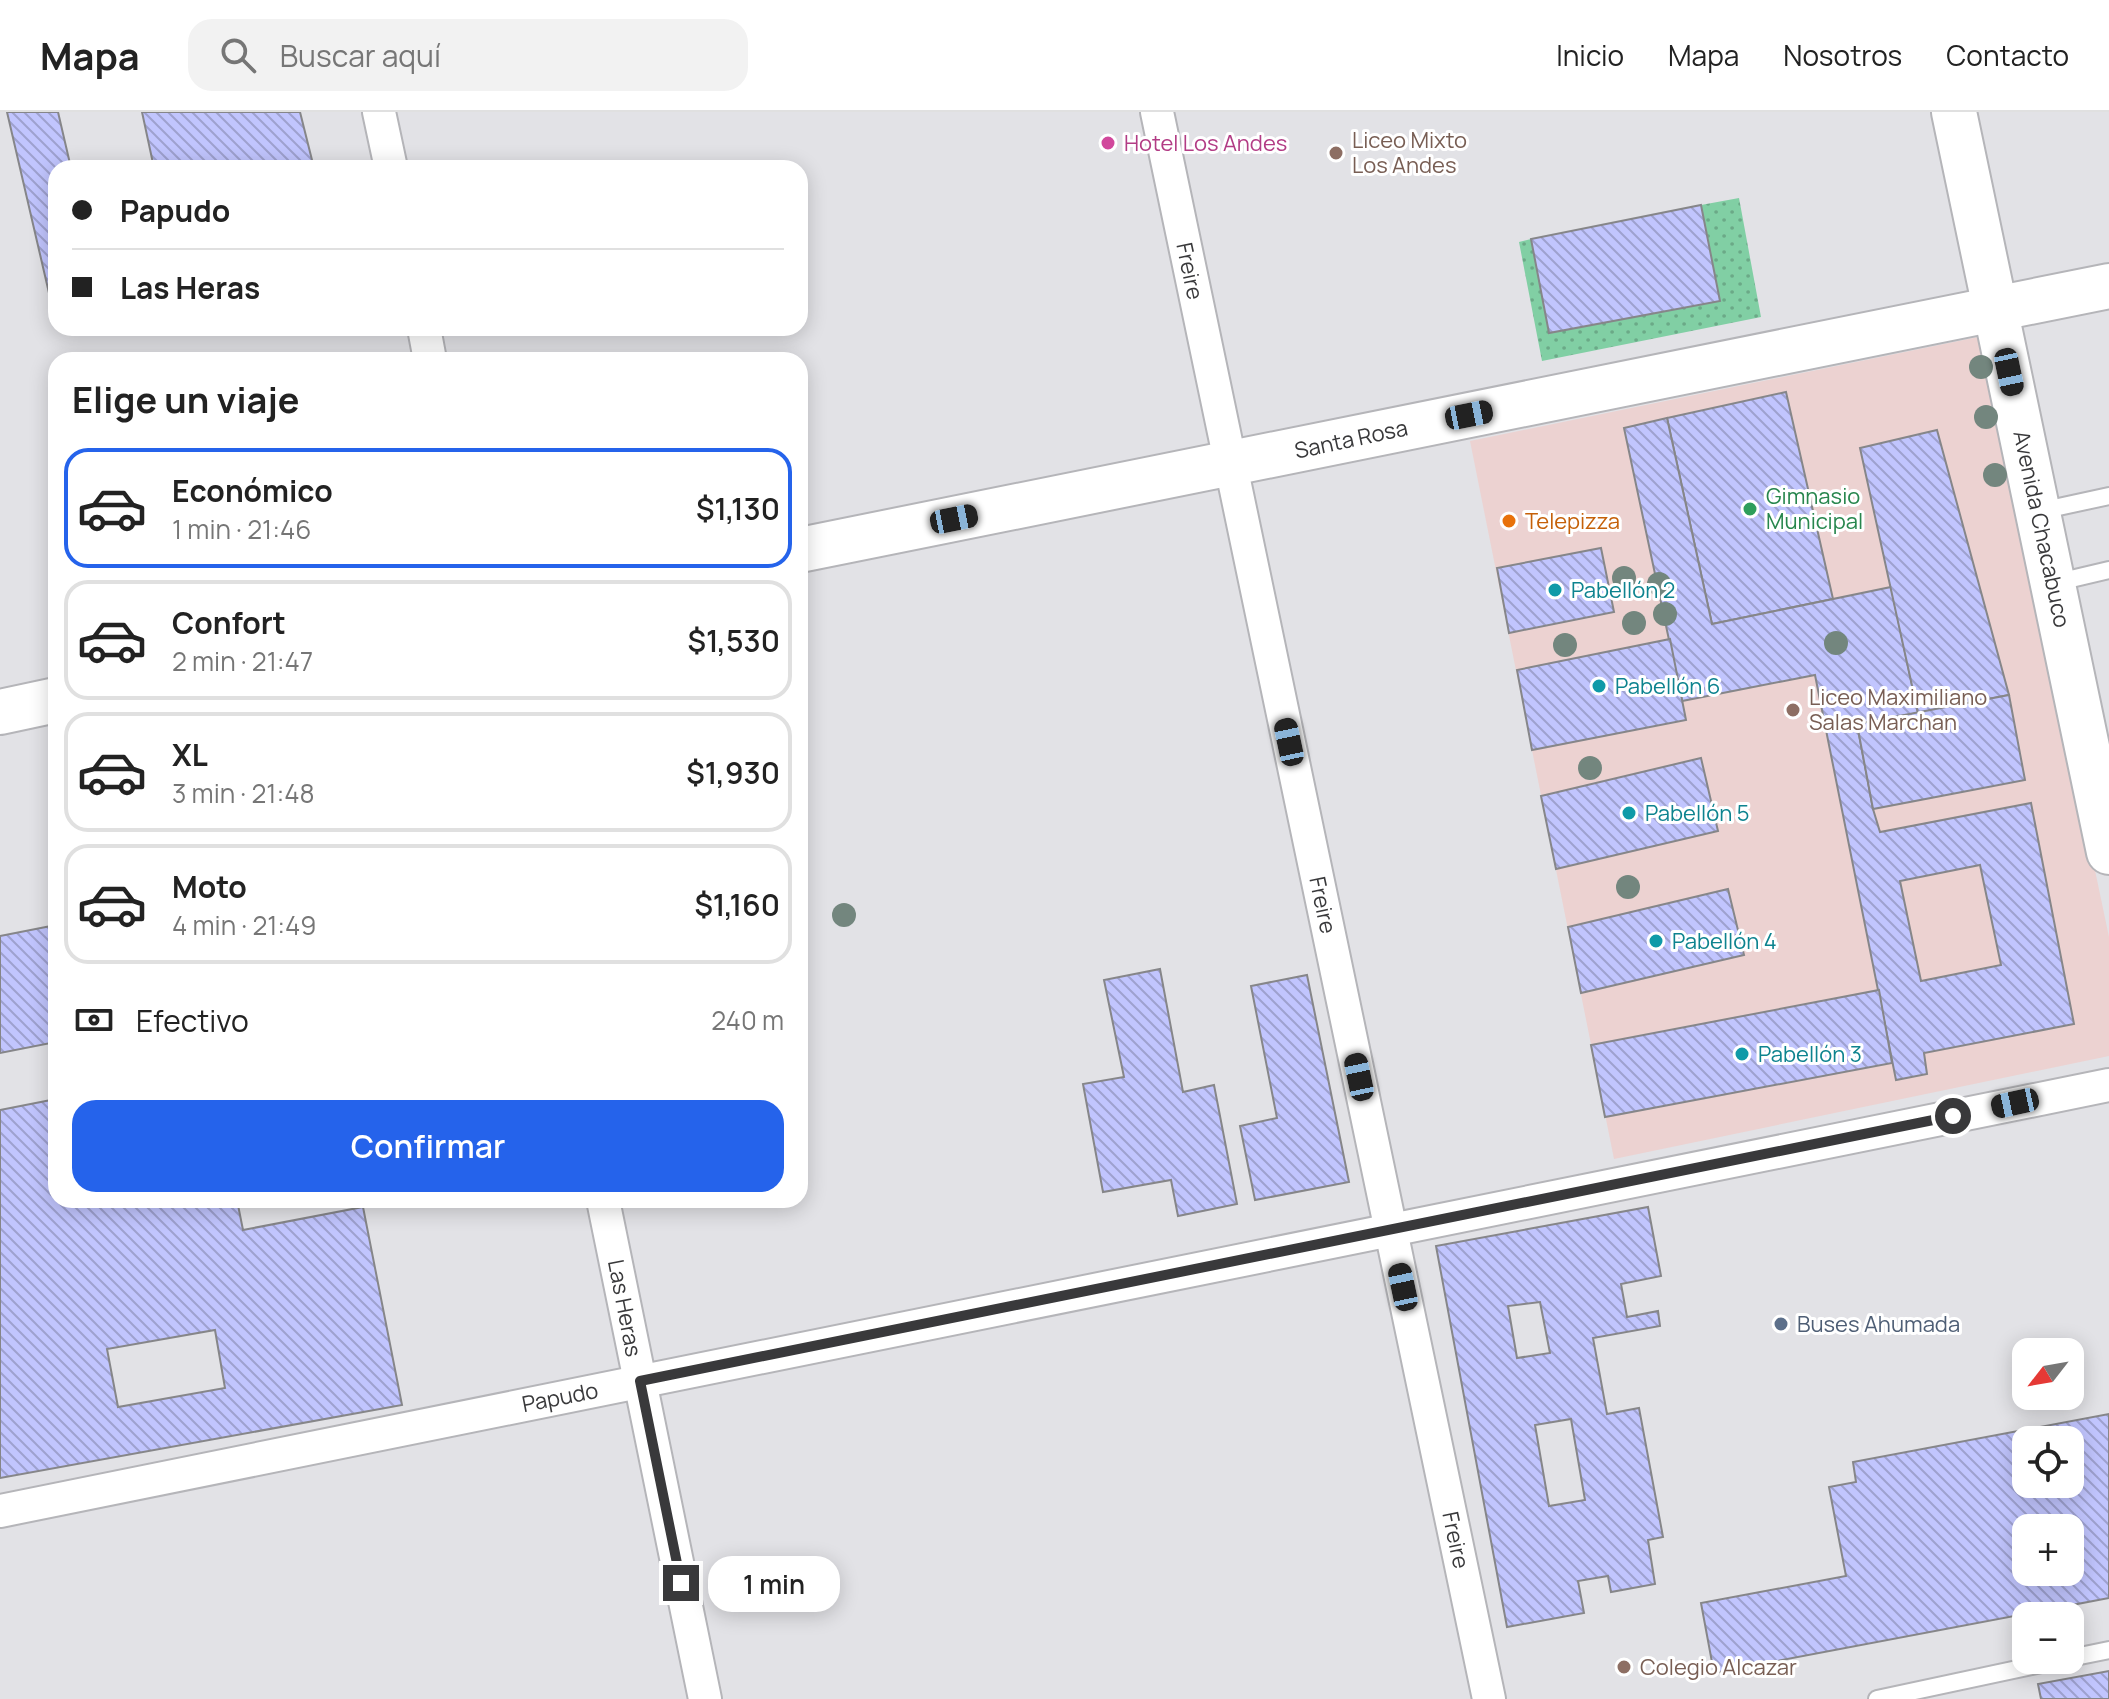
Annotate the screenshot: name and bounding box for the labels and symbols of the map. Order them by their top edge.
place label: Liceo Mixto Los Andes [1352,125,1467,180]
place label: Hotel Los Andes [1124,128,1287,158]
marker: Hotel Los Andes [1099,134,1117,152]
marker: Liceo Mixto Los Andes [1327,144,1345,162]
street label: Freire [1169,240,1211,302]
car [1992,346,2026,398]
car [1443,399,1495,431]
street label: Santa Rosa [1292,412,1410,466]
street label: Avenida Chacabuco [2006,428,2078,630]
place label: Gimnasio Municipal [1766,481,1863,536]
marker: Gimnasio Municipal [1741,500,1759,518]
car [928,503,980,535]
place label: Telepizza [1525,506,1620,536]
marker: Telepizza [1500,512,1518,530]
place label: Pabellón 2 [1571,575,1675,605]
marker: Pabellón 2 [1546,581,1564,599]
place label: Pabellón 6 [1615,671,1720,701]
marker: Pabellón 6 [1590,677,1608,695]
place label: Liceo Maximiliano Salas Marchan [1809,682,1987,737]
marker: Liceo Maximiliano Salas Marchan [1784,701,1802,719]
car [1272,716,1306,768]
place label: Pabellón 5 [1645,798,1749,828]
marker: Pabellón 5 [1620,804,1638,822]
street label: Freire [1302,874,1344,936]
place label: Pabellón 4 [1672,926,1777,956]
marker: Pabellón 4 [1647,932,1665,950]
place label: Pabellón 3 [1758,1039,1862,1069]
marker: Pabellón 3 [1733,1045,1751,1063]
car [1342,1051,1376,1103]
car [1989,1086,2041,1120]
route start [1935,1098,1971,1134]
street label: Las Heras [601,1257,649,1359]
car [1386,1261,1420,1313]
place label: Buses Ahumada [1797,1309,1960,1339]
marker: Buses Ahumada [1772,1315,1790,1333]
north arrow [2012,1338,2084,1410]
street label: Papudo [519,1375,601,1419]
street label: Freire [1435,1509,1477,1571]
callout: 1 min [709,1555,841,1611]
route end [663,1565,699,1601]
place label: Colegio Alcazar [1640,1652,1797,1682]
marker: Colegio Alcazar [1615,1658,1633,1676]

